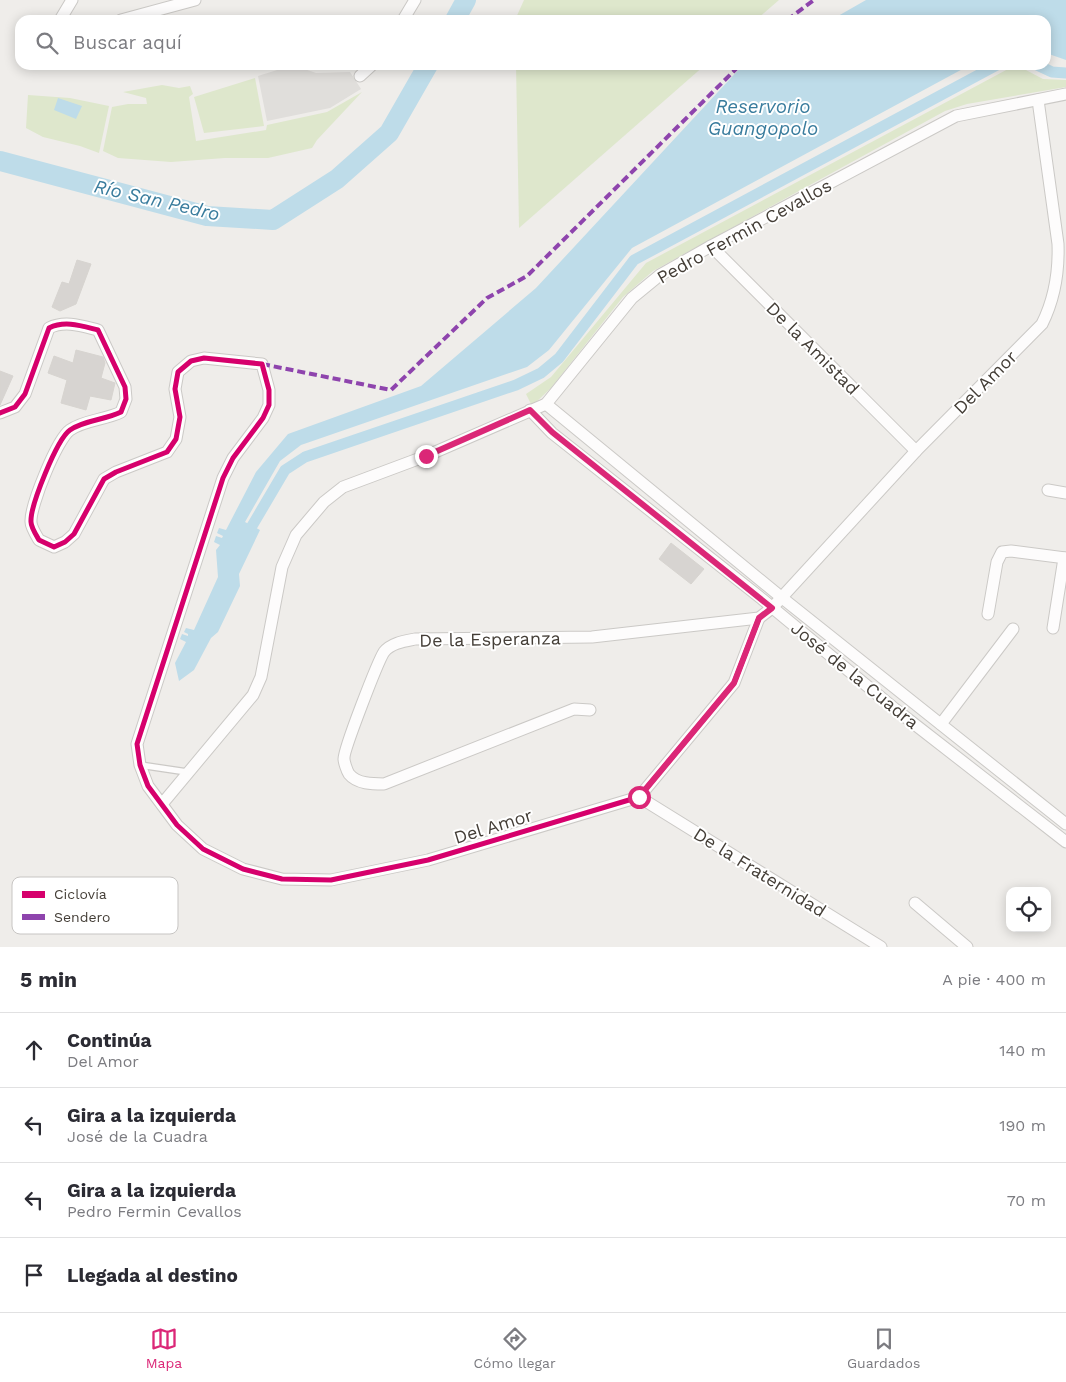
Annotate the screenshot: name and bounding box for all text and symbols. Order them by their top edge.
search box [15,15,1051,70]
icon: search [33,29,61,57]
text: Buscar aquí [73,31,182,54]
water label: Reservorio Guangopolo [708,95,818,140]
water label: Río San Pedro [92,174,222,226]
street label: Pedro Fermin Cevallos [653,174,835,288]
street label: De la Amistad [762,297,864,399]
street label: Del Amor [949,346,1021,418]
route end [415,445,438,468]
street label: José de la Cuadra [787,617,923,733]
street label: De la Esperanza [419,627,561,651]
route start [628,786,651,809]
street label: Del Amor [451,804,535,848]
street label: De la Fraternidad [690,823,830,921]
legend [12,877,178,934]
text: Ciclovía [54,886,107,902]
map controls [1006,887,1051,932]
button: locate [1006,887,1051,932]
text: Sendero [54,909,110,925]
text: 5 min [20,967,77,992]
text: A pie · 400 m [942,970,1046,989]
text: Continúa [67,1029,151,1052]
icon: ahead [20,1036,48,1064]
text: 140 m [999,1041,1046,1060]
text: Del Amor [67,1052,139,1071]
text: Gira a la izquierda [67,1104,236,1127]
icon: left [20,1111,48,1139]
text: 190 m [999,1116,1046,1135]
text: José de la Cuadra [67,1127,208,1146]
text: Gira a la izquierda [67,1179,236,1202]
icon: left [20,1186,48,1214]
text: 70 m [1007,1191,1046,1210]
text: Pedro Fermin Cevallos [67,1202,242,1221]
icon: arrive [20,1261,48,1289]
text: Llegada al destino [67,1264,238,1287]
tab: Mapa [146,1325,182,1371]
tab: Cómo llegar [473,1325,556,1371]
tab: Guardados [847,1325,920,1371]

